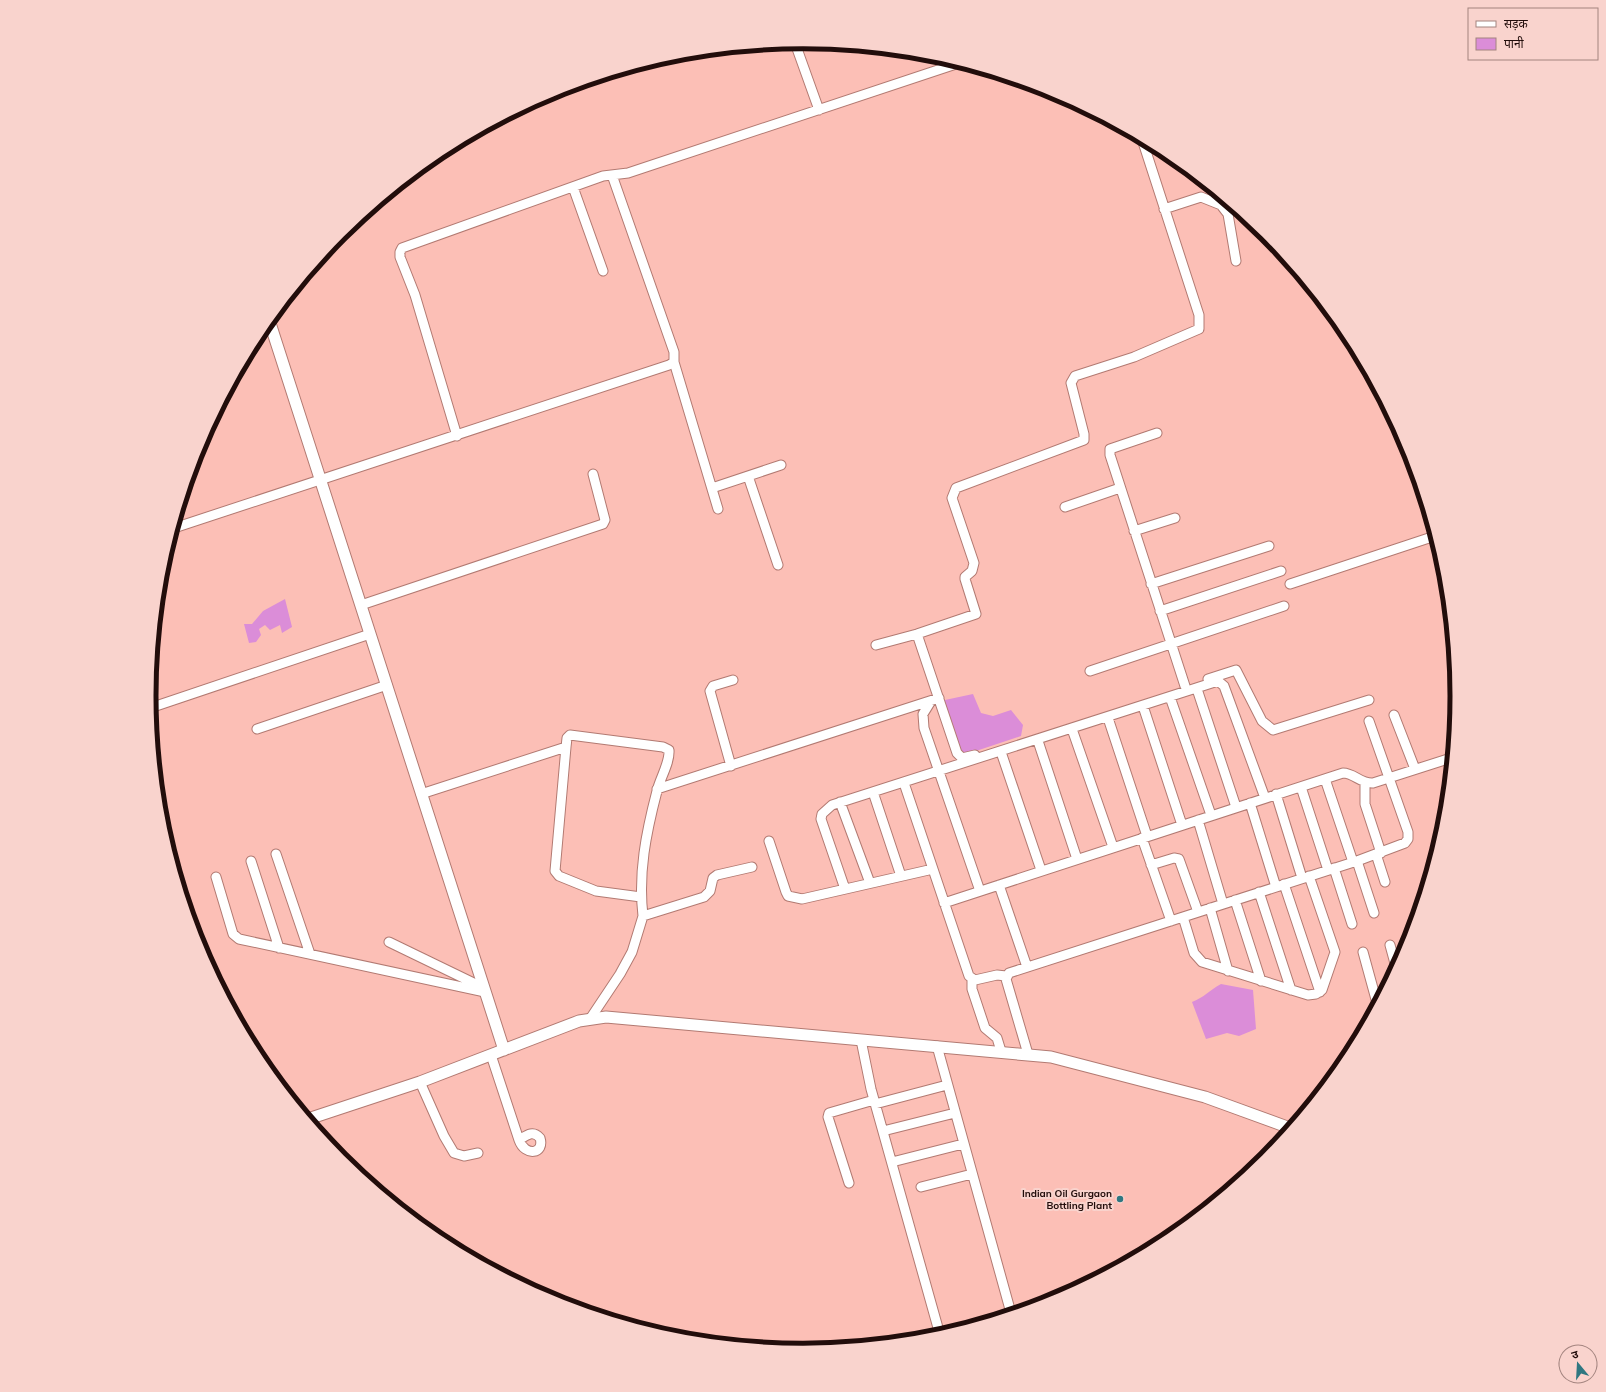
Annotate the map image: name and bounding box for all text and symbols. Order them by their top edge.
legend [1468,8,1598,60]
text: सड़क [1504,16,1529,31]
text: पानी [1504,36,1525,51]
place label: Indian Oil Gurgaon Bottling Plant [1022,1187,1112,1212]
marker: Indian Oil Gurgaon Bottling Plant [1115,1194,1125,1204]
north arrow [1558,1344,1598,1384]
text: उ [1570,1347,1581,1362]

